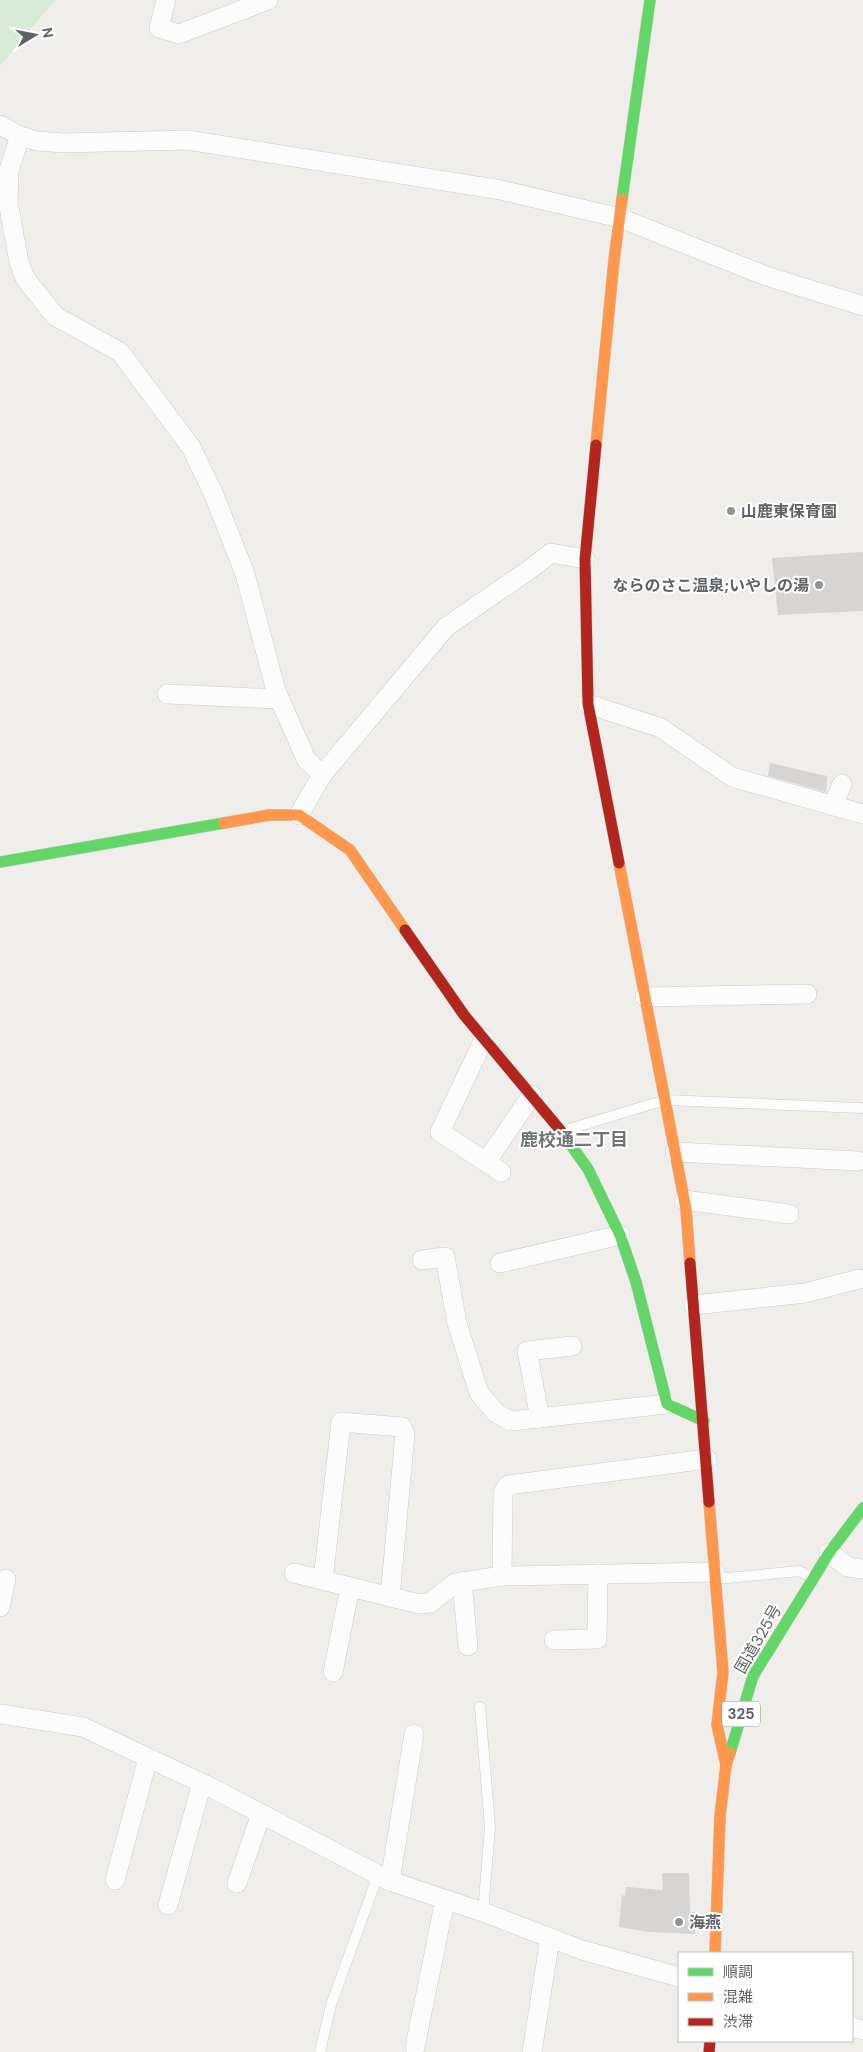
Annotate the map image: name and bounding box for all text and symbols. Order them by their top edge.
north arrow [10,10,60,60]
text: N [38,26,58,39]
place label: 山鹿東保育園 [741,501,837,522]
marker: 山鹿東保育園 [725,505,737,517]
place label: ならのさこ温泉;いやしの湯 [613,575,809,596]
marker: ならのさこ温泉;いやしの湯 [813,579,825,591]
district label: 鹿校通二丁目 [520,1128,628,1152]
street label: 国道325号 [730,1601,786,1677]
road number: 325 [722,1702,760,1726]
place label: 海燕 [689,1912,721,1933]
marker: 海燕 [673,1916,685,1928]
legend [678,1952,853,2042]
text: 順調 [723,1962,753,1982]
text: 混雑 [723,1987,753,2007]
text: 渋滞 [723,2012,753,2032]

